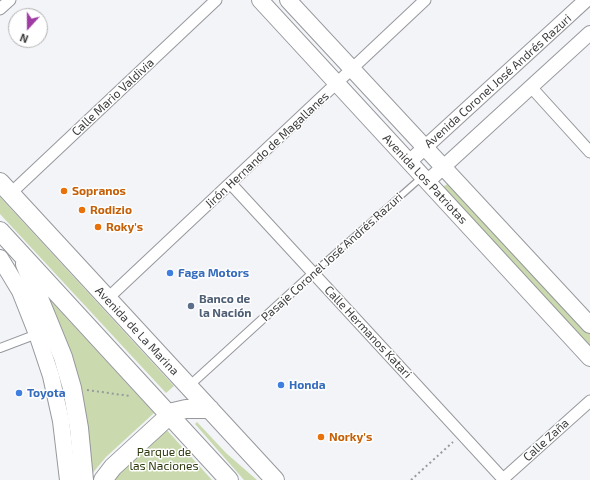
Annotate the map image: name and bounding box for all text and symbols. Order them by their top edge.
north arrow [8,8,48,48]
street label: Avenida Coronel José Andrés Razuri [422,11,574,151]
text: N [18,31,30,46]
street label: Calle Mario Valdivia [69,55,157,139]
street label: Jirón Hernando de Magallanes [202,89,332,211]
street label: Avenida Los Patriotas [380,131,470,227]
place label: Sopranos [72,184,126,198]
marker: Sopranos [59,186,69,196]
street label: Pasaje Coronel José Andrés Razuri [258,190,406,324]
place label: Rodizio [90,203,132,217]
marker: Rodizio [77,205,87,215]
place label: Roky's [106,220,143,234]
marker: Roky's [93,222,103,232]
place label: Faga Motors [178,266,249,280]
marker: Faga Motors [165,268,175,278]
street label: Calle Hermanos Katari [321,283,415,381]
street label: Avenida de La Marina [92,284,182,378]
place label: Banco de la Nación [199,292,252,320]
marker: Banco de la Nación [186,301,196,311]
place label: Honda [289,378,326,392]
marker: Honda [276,380,286,390]
place label: Toyota [27,386,65,400]
marker: Toyota [14,388,24,398]
street label: Calle Zaña [520,416,572,464]
place label: Norky's [329,430,372,444]
marker: Norky's [316,432,326,442]
park label: Parque de las Naciones [129,445,199,473]

